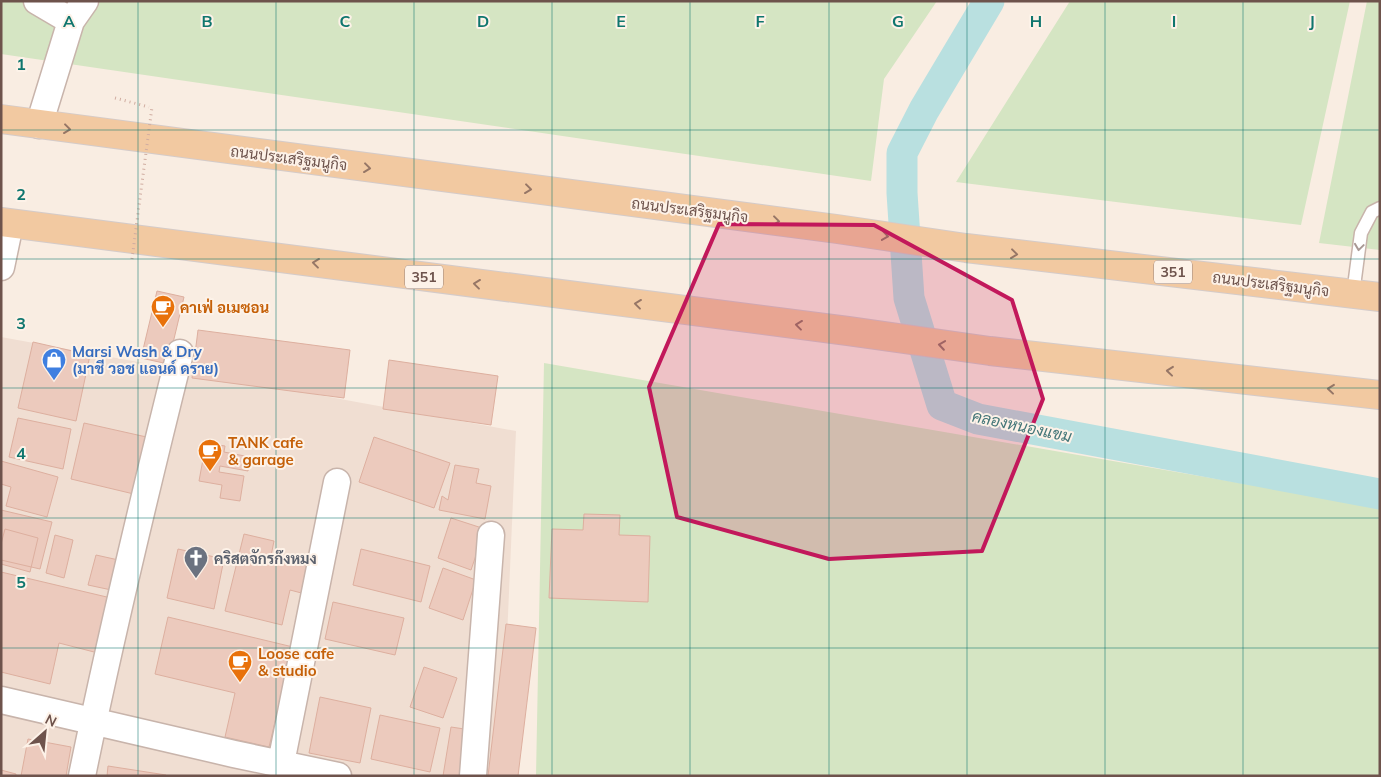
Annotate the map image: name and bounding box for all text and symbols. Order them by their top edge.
text: A [63,11,75,31]
text: B [201,11,213,31]
text: C [340,11,351,31]
text: D [477,11,489,31]
text: E [616,11,626,31]
text: F [755,11,765,31]
text: G [892,11,904,31]
text: H [1030,11,1042,31]
text: I [1172,11,1176,31]
text: J [1309,11,1315,31]
text: 1 [16,54,26,74]
one-way arrow [63,123,71,133]
street label: ถนนประเสริฐมนูกิจ [229,141,348,176]
one-way arrow [363,162,371,173]
one-way arrow [524,183,532,194]
text: 2 [16,184,26,204]
street label: ถนนประเสริฐมนูกิจ [630,193,749,228]
one-way arrow [772,215,780,226]
one-way arrow [881,231,889,241]
one-way arrow [1354,243,1365,251]
one-way arrow [1011,248,1019,259]
one-way arrow [311,258,319,269]
road number: 351 [1154,260,1192,284]
road number: 351 [405,266,443,288]
street label: ถนนประเสริฐมนูกิจ [1211,267,1330,302]
one-way arrow [473,279,481,290]
cafe icon: คาเฟ่ อเมซอน [150,294,176,328]
place label: คาเฟ่ อเมซอน [180,298,269,317]
one-way arrow [634,299,642,310]
text: 3 [16,313,26,333]
one-way arrow [795,320,803,331]
one-way arrow [937,340,946,350]
place label: Marsi Wash & Dry (มาชี วอช แอนด์ ดราย) [72,342,219,378]
shop icon: Marsi Wash & Dry (มาชี วอช แอนด์ ดราย) [41,347,67,381]
one-way arrow [1165,366,1173,377]
one-way arrow [1327,384,1335,395]
water label: คลองหนองแขม [970,406,1074,446]
place label: TANK cafe & garage [228,433,303,469]
cafe icon: TANK cafe & garage [197,438,223,472]
text: 4 [16,443,26,463]
church icon: คริสตจักรก๊งหมง [183,545,209,579]
place label: คริสตจักรก๊งหมง [214,549,317,568]
text: 5 [16,572,26,592]
place label: Loose cafe & studio [258,644,334,680]
cafe icon: Loose cafe & studio [227,649,253,683]
north arrow [20,707,70,757]
text: N [42,710,60,731]

